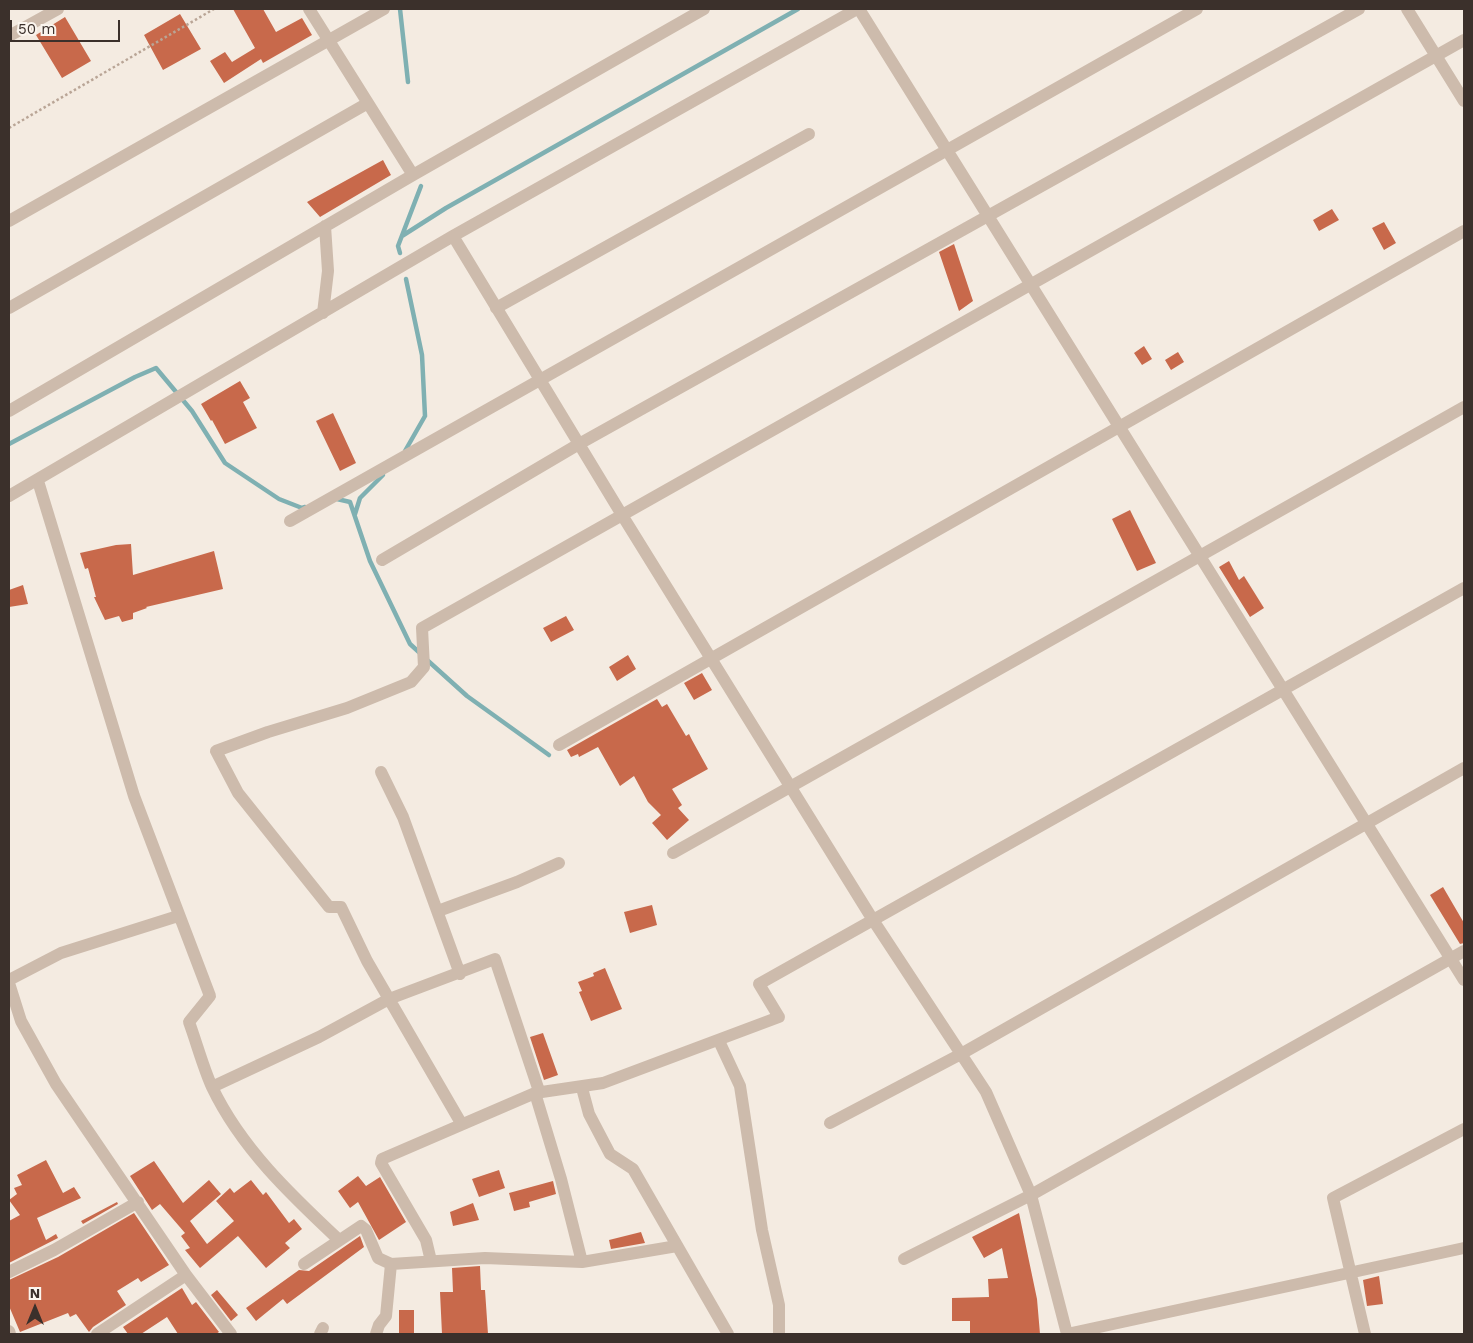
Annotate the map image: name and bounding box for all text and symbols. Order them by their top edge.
scale bar [12,10,122,42]
text: 50 m [18,20,55,38]
north arrow [10,1283,60,1333]
text: N [30,1285,40,1301]

